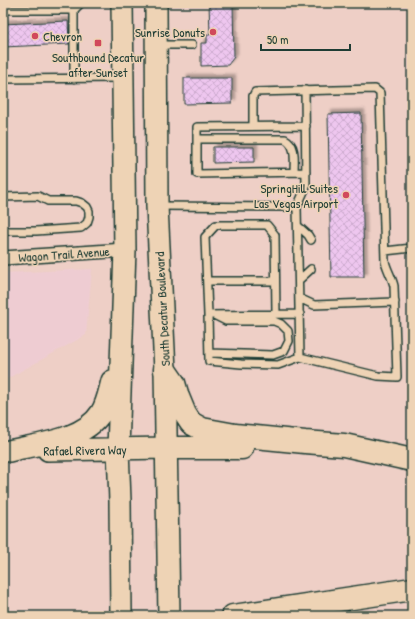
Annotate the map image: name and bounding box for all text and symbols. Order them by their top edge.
place label: Sunrise Donuts [135,23,205,41]
scale bar [261,26,350,52]
place label: Chevron [43,27,82,45]
marker: Sunrise Donuts [208,27,218,37]
marker: Chevron [30,31,40,41]
text: 50 m [267,31,288,48]
marker: Southbound Decatur after Sunset [93,38,103,48]
place label: Southbound Decatur after Sunset [52,48,144,81]
place label: SpringHill Suites Las Vegas Airport [254,179,339,212]
marker: SpringHill Suites Las Vegas Airport [341,190,351,200]
street label: Wagon Trail Avenue [18,242,110,266]
street label: South Decatur Boulevard [150,251,174,367]
street label: Rafael Rivera Way [43,440,127,460]

